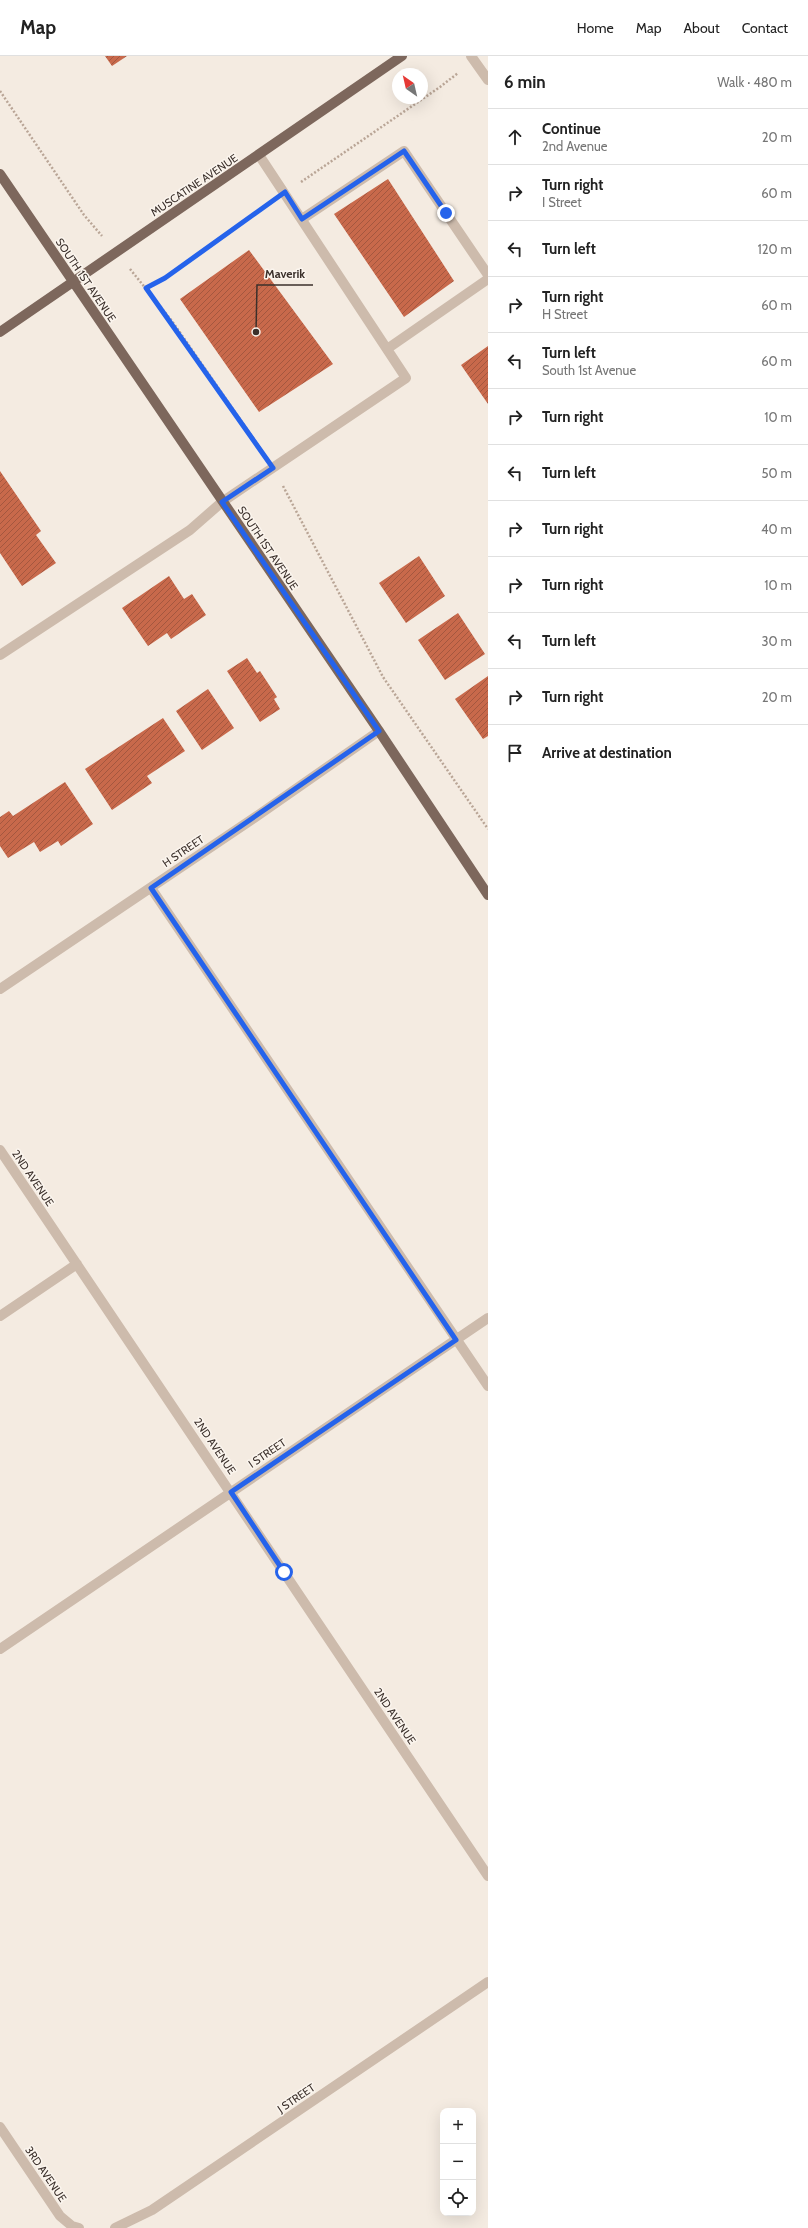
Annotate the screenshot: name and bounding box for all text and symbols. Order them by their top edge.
text: Map [20,16,56,39]
text: Home [577,19,614,37]
text: Map [636,19,661,37]
text: About [683,19,720,37]
text: Contact [742,19,788,37]
north arrow [392,68,428,104]
text: 6 min [504,72,546,92]
text: Walk · 480 m [717,74,792,90]
text: Continue [542,120,601,138]
icon: ahead [504,126,526,148]
text: 20 m [762,129,792,145]
text: 2nd Avenue [542,138,607,154]
street label: MUSCATINE AVENUE [148,151,240,219]
text: Turn right [542,176,603,194]
icon: right [504,182,526,204]
text: 60 m [761,185,792,201]
text: I Street [542,194,582,210]
route end [437,204,455,222]
street label: SOUTH 1ST AVENUE [53,235,119,325]
icon: left [504,238,526,260]
text: Turn left [542,240,596,258]
text: 120 m [758,241,792,257]
callout: Maverik [257,261,313,285]
text: Maverik [265,266,305,281]
text: Turn right [542,288,603,306]
icon: right [504,294,526,316]
text: 60 m [761,297,792,313]
text: H Street [542,306,588,322]
text: Turn left [542,344,596,362]
icon: left [504,350,526,372]
text: 60 m [761,353,792,369]
text: South 1st Avenue [542,362,636,378]
icon: right [504,406,526,428]
text: Turn right [542,408,603,426]
text: 10 m [764,409,792,425]
icon: left [504,462,526,484]
text: Turn left [542,464,596,482]
text: 50 m [762,465,792,481]
street label: SOUTH 1ST AVENUE [235,503,301,593]
icon: right [504,518,526,540]
text: Turn right [542,520,603,538]
text: 40 m [761,521,792,537]
icon: right [504,574,526,596]
text: Turn right [542,576,603,594]
text: 10 m [764,577,792,593]
icon: left [504,630,526,652]
text: Turn left [542,632,596,650]
text: 30 m [762,633,792,649]
icon: right [504,686,526,708]
text: Turn right [542,688,603,706]
text: 20 m [762,689,792,705]
icon: arrive [504,742,526,764]
text: Arrive at destination [542,744,672,762]
street label: H STREET [160,832,207,870]
street label: 2ND AVENUE [9,1147,57,1209]
street label: 2ND AVENUE [191,1415,239,1477]
street label: I STREET [246,1435,289,1471]
route start [275,1563,293,1581]
street label: 2ND AVENUE [371,1685,419,1747]
street label: J STREET [274,2080,318,2116]
map controls [440,2108,476,2216]
button: + [440,2108,476,2144]
street label: 3RD AVENUE [22,2144,70,2204]
button: − [440,2144,476,2180]
button: locate [440,2180,476,2216]

